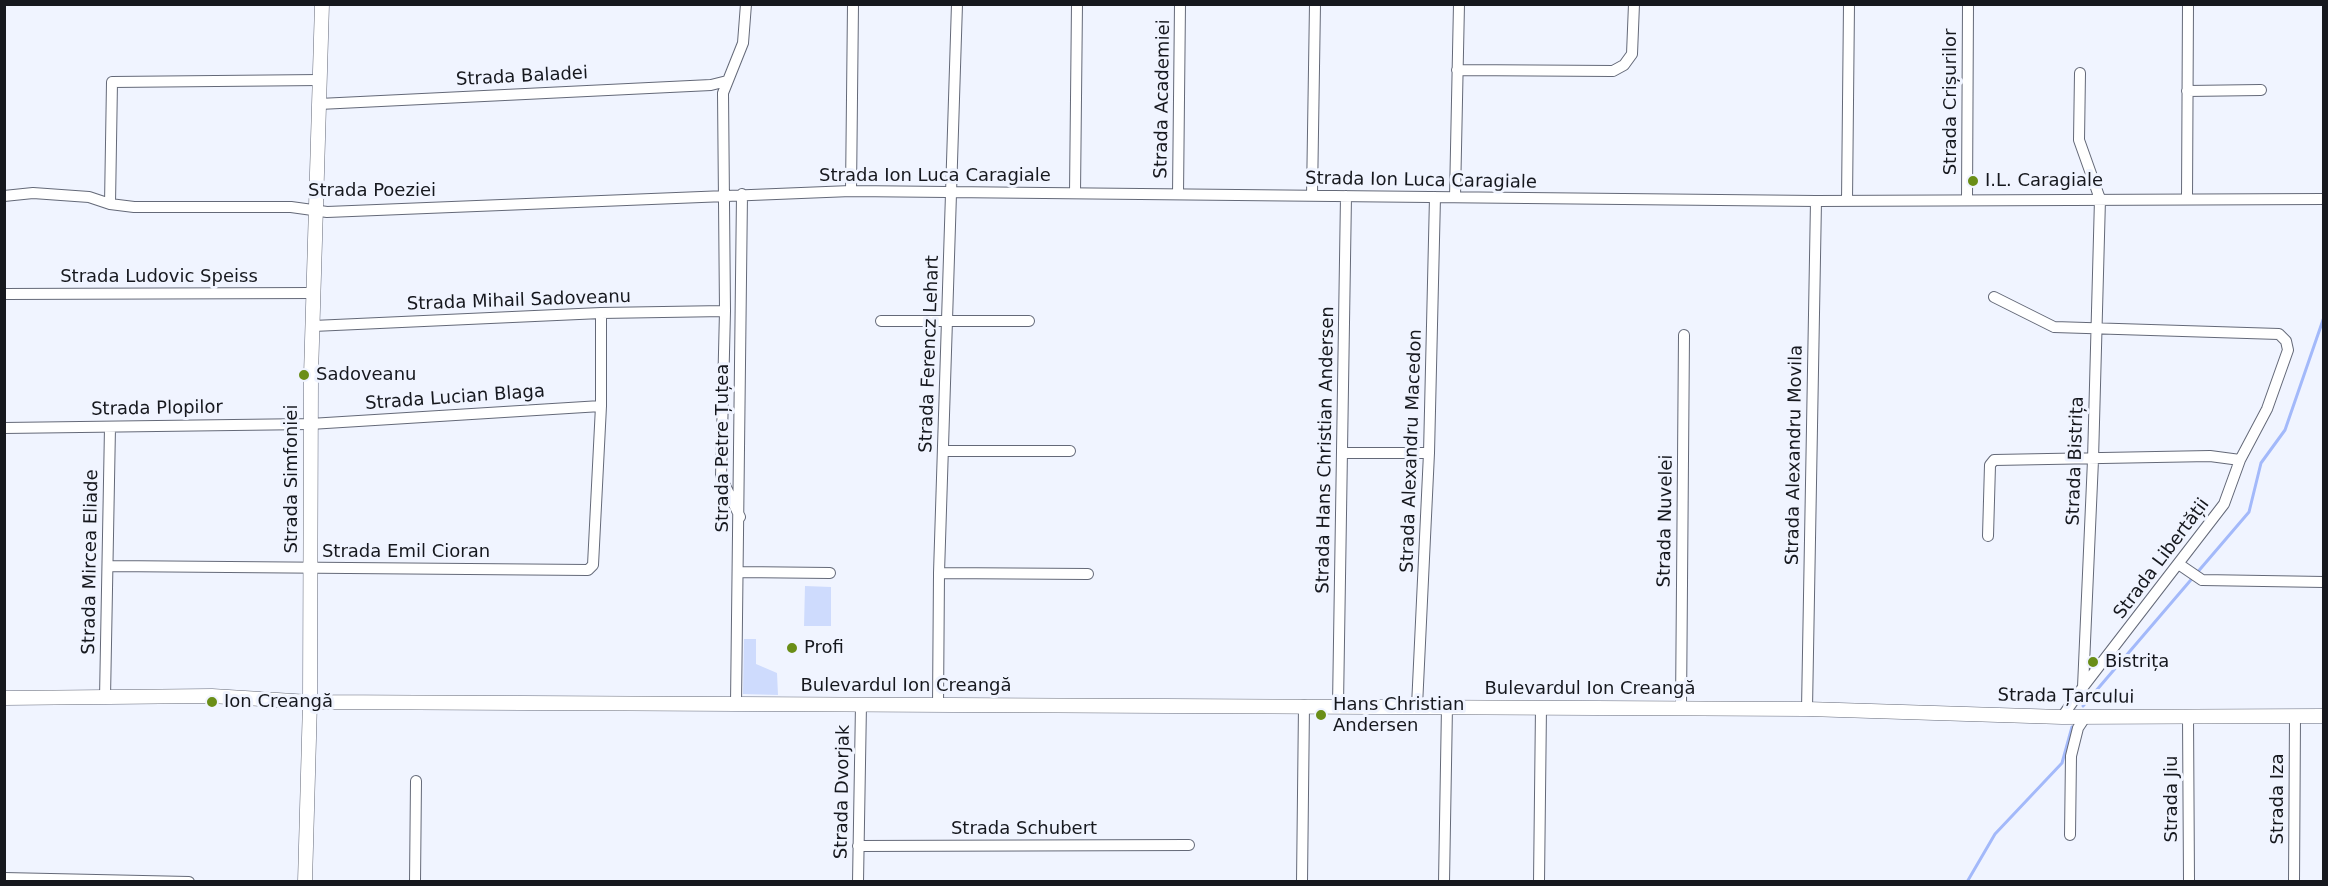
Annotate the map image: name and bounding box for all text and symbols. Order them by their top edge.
street label: Strada Academiei [1151,19,1175,179]
street label: Strada Crișurilor [1940,29,1962,175]
street label: Strada Baladei [456,63,588,91]
street label: Strada Ion Luca Caragiale [819,165,1051,187]
street label: Strada Ion Luca Caragiale [1305,168,1537,194]
place label: I.L. Caragiale [1985,170,2103,192]
marker: I.L. Caragiale [1966,174,1980,188]
street label: Strada Poeziei [308,180,436,202]
street label: Strada Ferencz Lehart [916,255,944,453]
street label: Strada Ludovic Speiss [60,266,258,288]
street label: Strada Mihail Sadoveanu [407,286,631,316]
street label: Strada Hans Christian Andersen [1313,306,1339,594]
street label: Strada Alexandru Macedon [1397,329,1427,573]
street label: Strada Alexandru Movila [1782,345,1808,565]
place label: Sadoveanu [316,364,416,386]
street label: Strada Petre Țuțea [712,364,734,532]
marker: Sadoveanu [297,368,311,382]
street label: Strada Lucian Blaga [364,381,546,415]
street label: Strada Bistrița [2063,396,2089,526]
street label: Strada Plopilor [91,397,223,421]
street label: Strada Simfoniei [281,405,303,553]
street label: Strada Nuvelei [1654,454,1678,588]
street label: Strada Mircea Eliade [79,469,103,655]
street label: Strada Libertății [2110,495,2214,623]
street label: Strada Emil Cioran [322,541,490,563]
place label: Profi [804,637,844,659]
marker: Profi [785,641,799,655]
place label: Bistrița [2105,651,2169,673]
marker: Bistrița [2086,655,2100,669]
street label: Bulevardul Ion Creangă [800,675,1012,697]
street label: Bulevardul Ion Creangă [1484,678,1696,700]
street label: Strada Țarcului [1997,685,2135,709]
place label: Ion Creangă [224,691,333,713]
place label: Hans Christian Andersen [1333,694,1464,736]
marker: Ion Creangă [205,695,219,709]
marker: Hans Christian Andersen [1314,708,1328,722]
street label: Strada Dvorjak [831,725,855,859]
street label: Strada Iza [2267,754,2289,844]
street label: Strada Jiu [2161,756,2183,842]
street label: Strada Schubert [951,818,1097,840]

